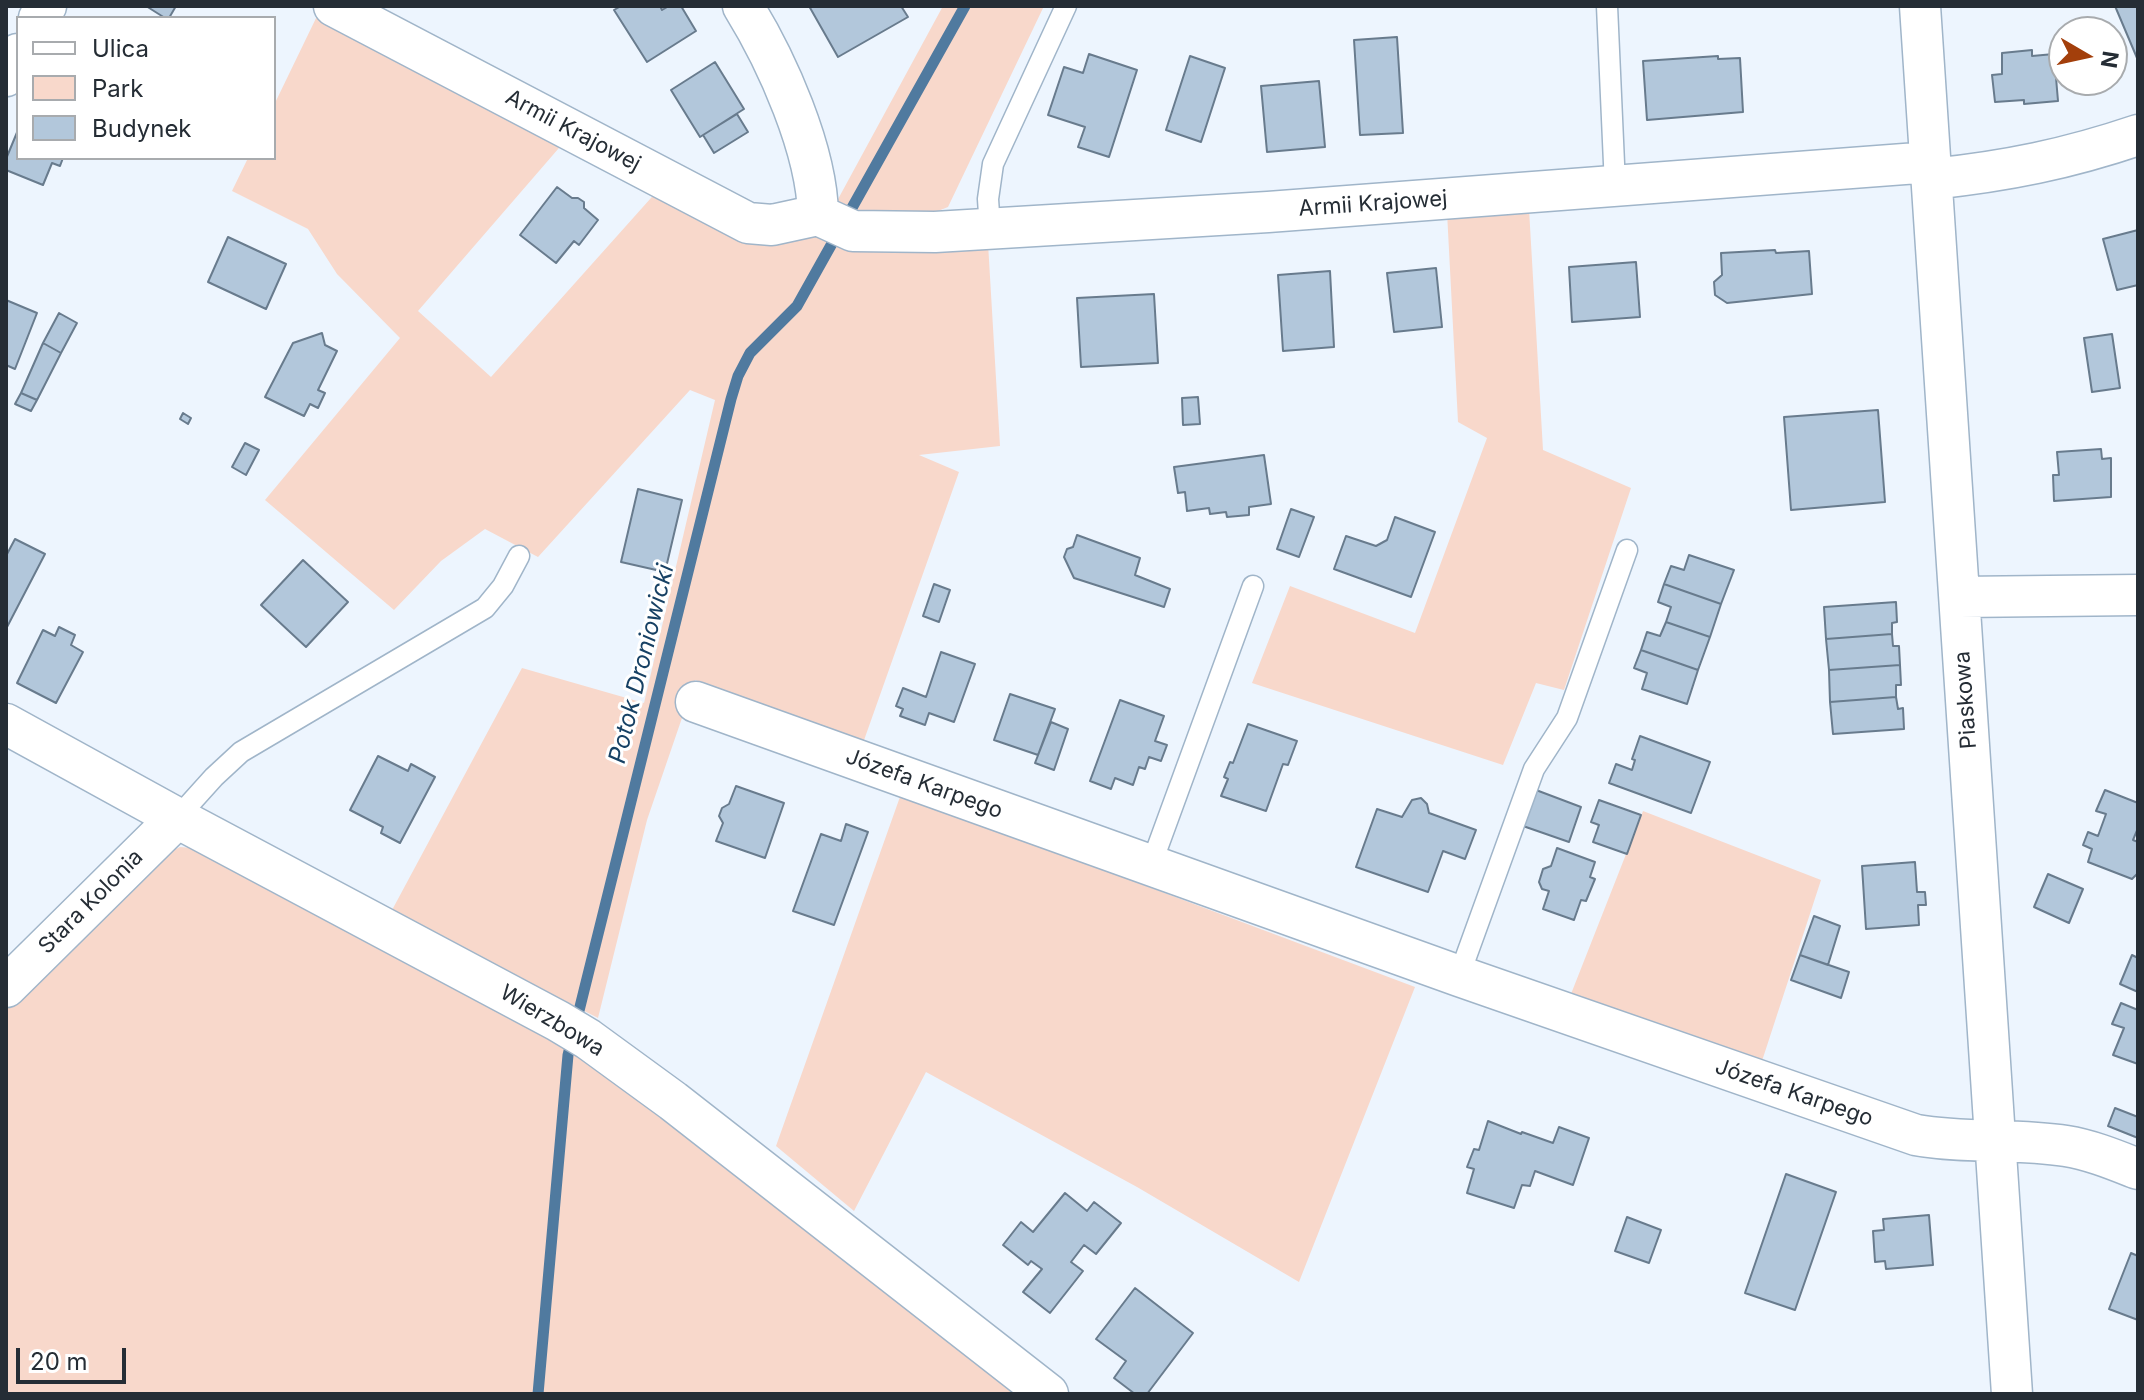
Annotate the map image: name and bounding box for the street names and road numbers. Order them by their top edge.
street label: Armii Krajowej [501,84,645,178]
street label: Armii Krajowej [1298,186,1448,222]
street label: Piaskowa [1949,650,1983,750]
street label: Józefa Karpego [842,743,1006,825]
street label: Stara Kolonia [33,844,149,960]
street label: Wierzbowa [495,980,609,1062]
street label: Józefa Karpego [1712,1054,1876,1132]

